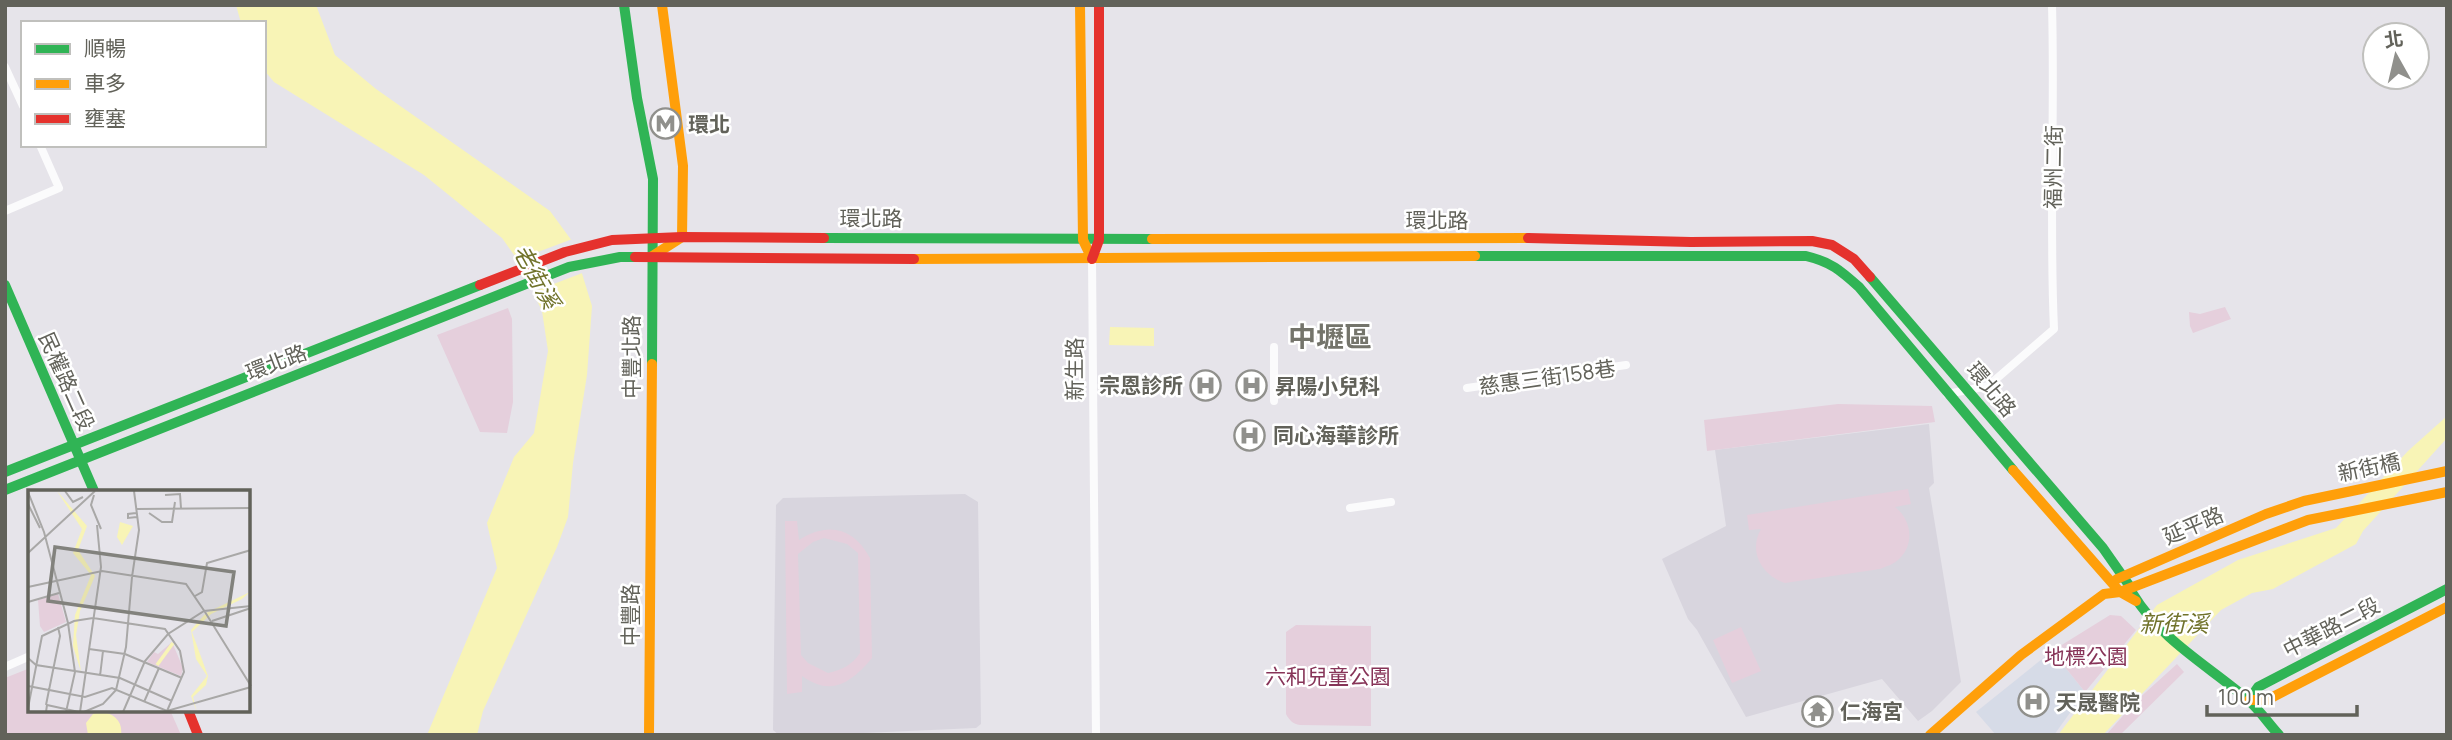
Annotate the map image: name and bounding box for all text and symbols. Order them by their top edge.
legend [21,21,266,147]
north arrow [2361,21,2431,91]
text: 北 [2382,25,2405,53]
text: 順暢 [84,34,126,62]
text: 車多 [84,69,126,97]
text: 壅塞 [84,104,126,132]
metro station icon: 環北 [648,107,682,141]
place label: 環北 [688,110,730,138]
street label: 福州二街 [2038,125,2068,209]
street label: 環北路 [840,204,903,232]
street label: 環北路 [1406,206,1469,234]
water label: 老街溪 [506,238,569,317]
street label: 中豐北路 [617,315,645,399]
district label: 中壢區 [1288,317,1372,355]
street label: 民權路二段 [33,327,101,435]
street label: 環北路 [242,338,310,386]
street label: 新生路 [1060,338,1088,401]
street label: 慈惠三街158巷 [1477,354,1617,400]
street label: 環北路 [1961,356,2023,422]
hospital icon: 宗恩診所 [1189,368,1223,402]
hospital icon: 昇陽小兒科 [1235,369,1269,403]
place label: 宗恩診所 [1099,371,1183,399]
place label: 昇陽小兒科 [1275,372,1380,400]
hospital icon: 同心海華診所 [1233,418,1267,452]
place label: 同心海華診所 [1273,421,1399,449]
street label: 新街橋 [2335,447,2403,487]
inset map [28,490,250,712]
street label: 延平路 [2159,500,2227,550]
street label: 中豐路 [616,584,644,647]
street label: 中華路二段 [2278,591,2384,663]
water label: 新街溪 [2140,607,2212,639]
park label: 地標公園 [2044,642,2128,670]
park label: 六和兒童公園 [1265,662,1391,690]
scale bar [2207,674,2358,718]
text: 100 m [2218,683,2274,711]
hospital icon: 天晟醫院 [2016,685,2050,719]
place label: 天晟醫院 [2056,688,2140,716]
temple icon: 仁海宮 [1800,694,1834,728]
place label: 仁海宮 [1840,697,1903,725]

